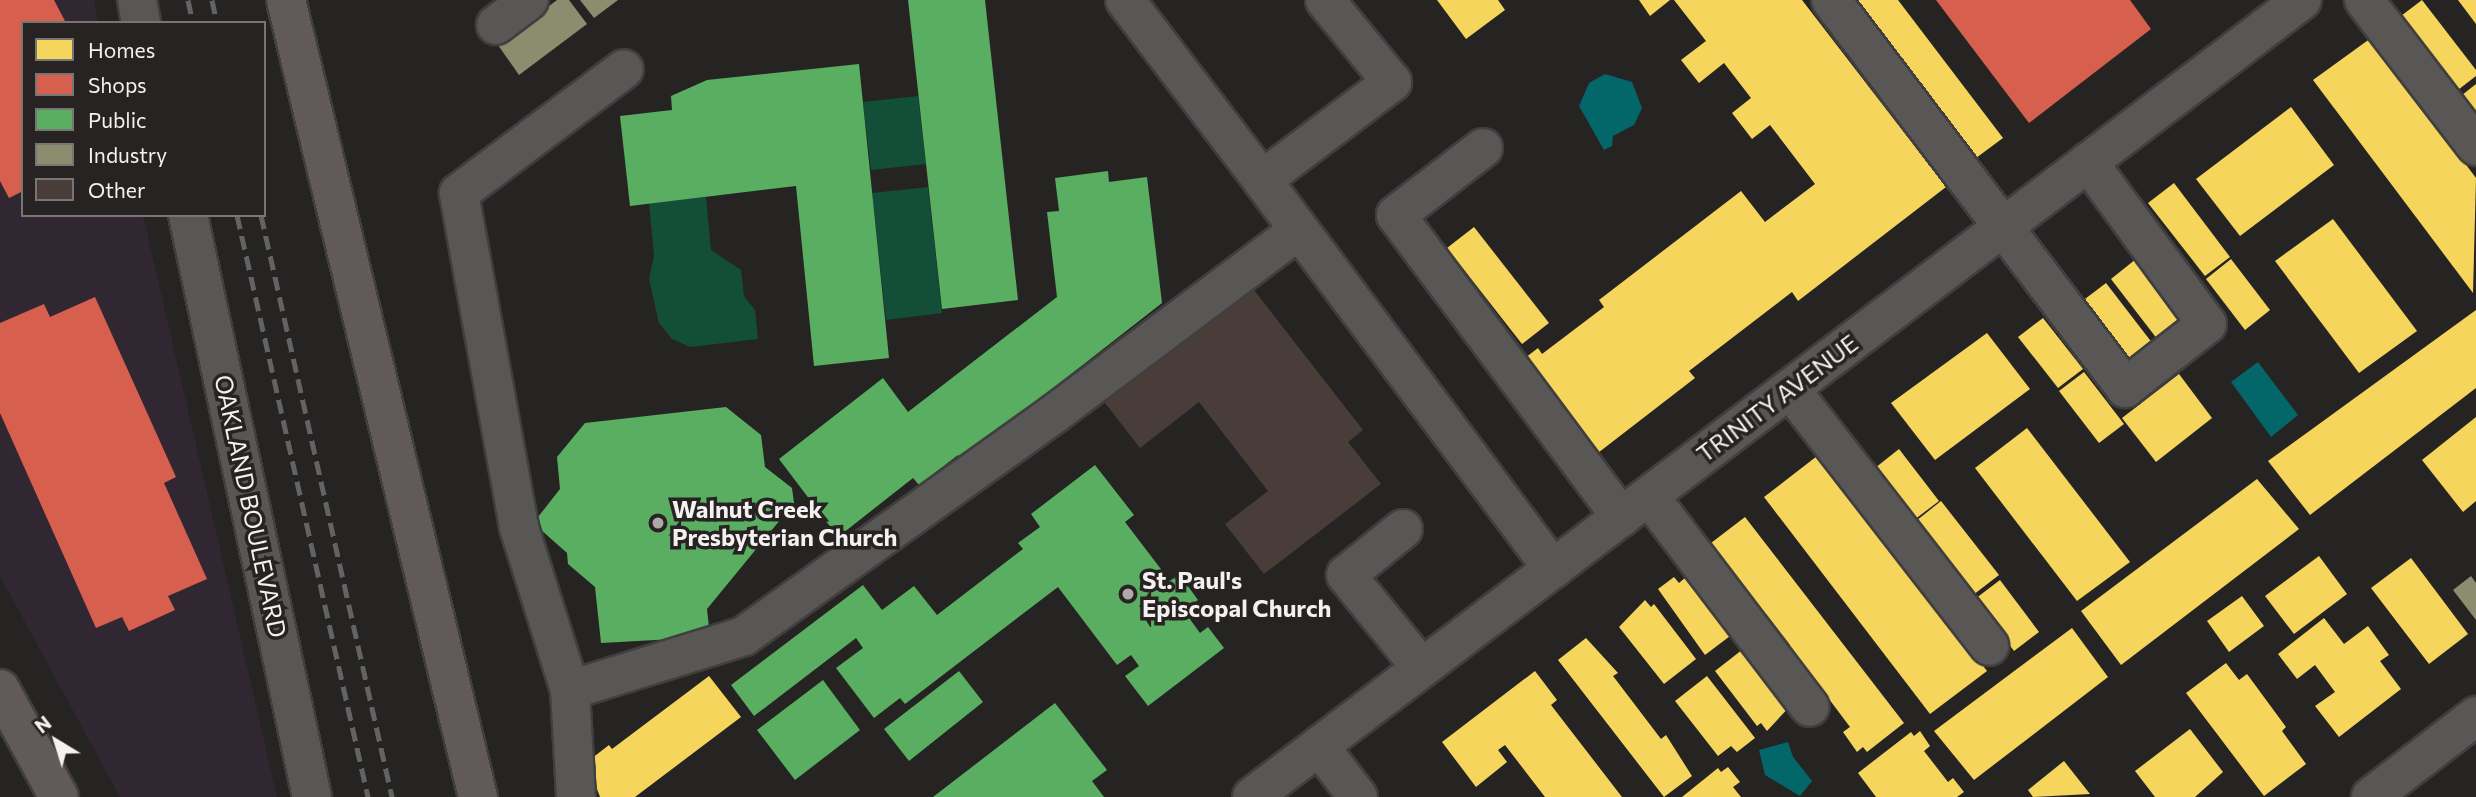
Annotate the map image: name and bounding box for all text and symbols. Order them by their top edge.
legend [21,21,266,217]
text: Homes [88,37,155,62]
text: Shops [88,72,147,97]
text: Public [88,107,146,132]
text: Industry [88,142,167,167]
text: Other [88,177,145,202]
street label: TRINITY AVENUE [1691,328,1863,468]
street label: OAKLAND BOULEVARD [209,372,293,640]
place label: Walnut Creek Presbyterian Church [672,495,897,551]
marker: Walnut Creek Presbyterian Church [650,515,666,531]
place label: St. Paul's Episcopal Church [1142,566,1331,622]
marker: St. Paul's Episcopal Church [1120,586,1136,602]
north arrow [21,706,91,776]
text: N [30,711,55,738]

